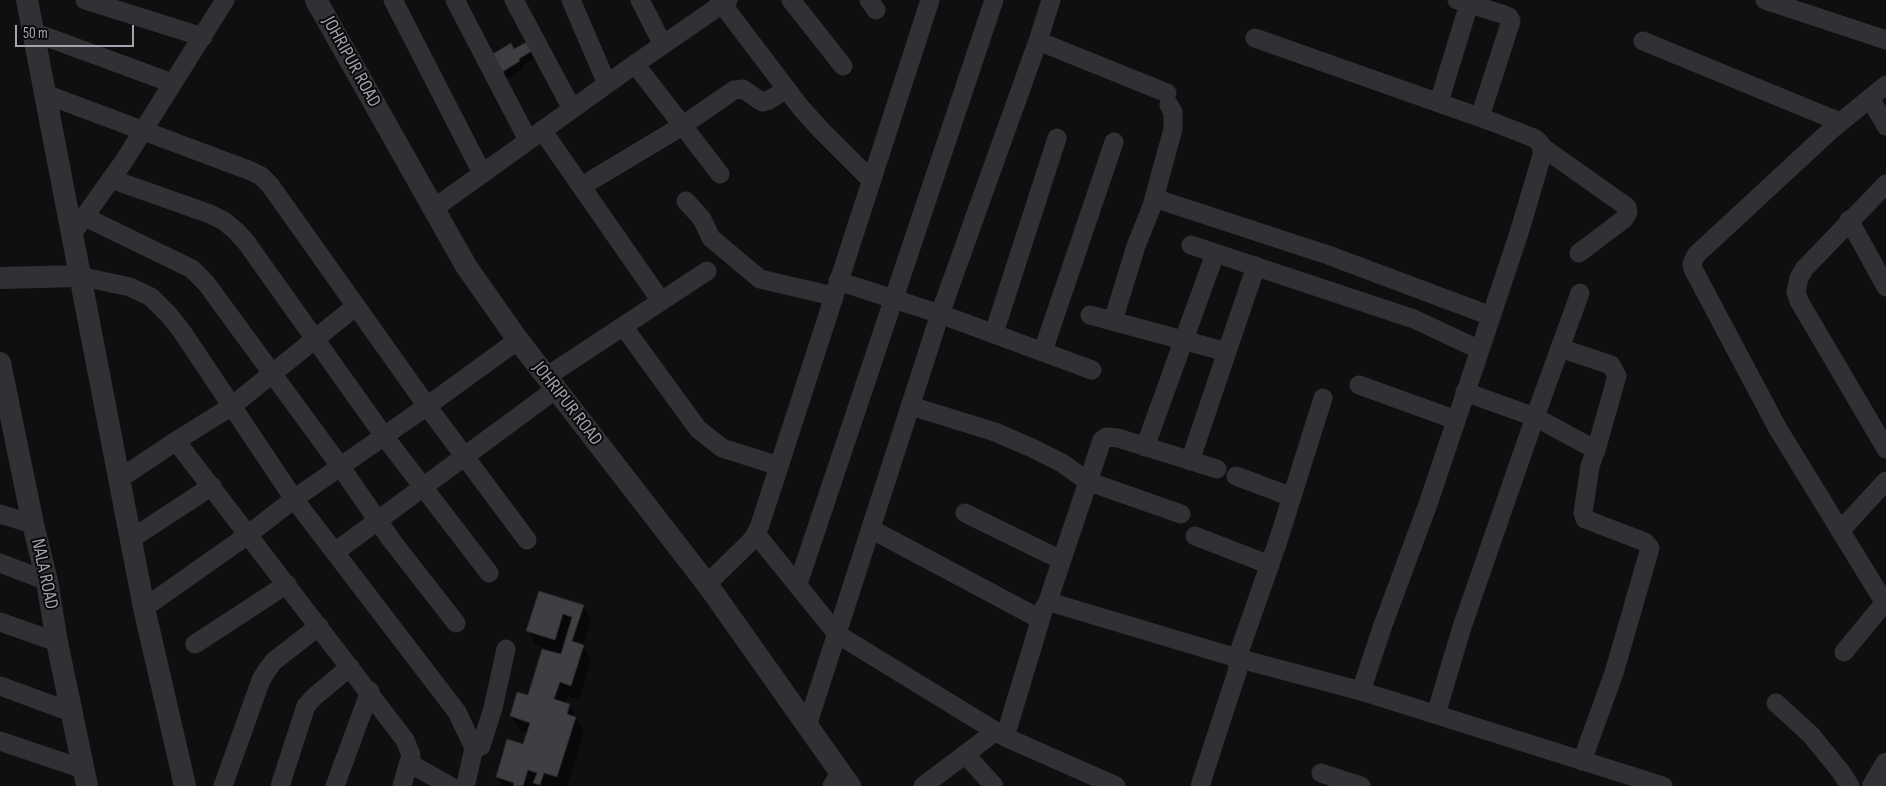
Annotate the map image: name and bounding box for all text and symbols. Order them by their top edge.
street label: JOHRIPUR ROAD [317,13,385,111]
scale bar [18,15,136,47]
text: 50 m [23,24,48,43]
street label: JOHRIPUR ROAD [527,358,607,450]
street label: NALA ROAD [25,537,63,611]

